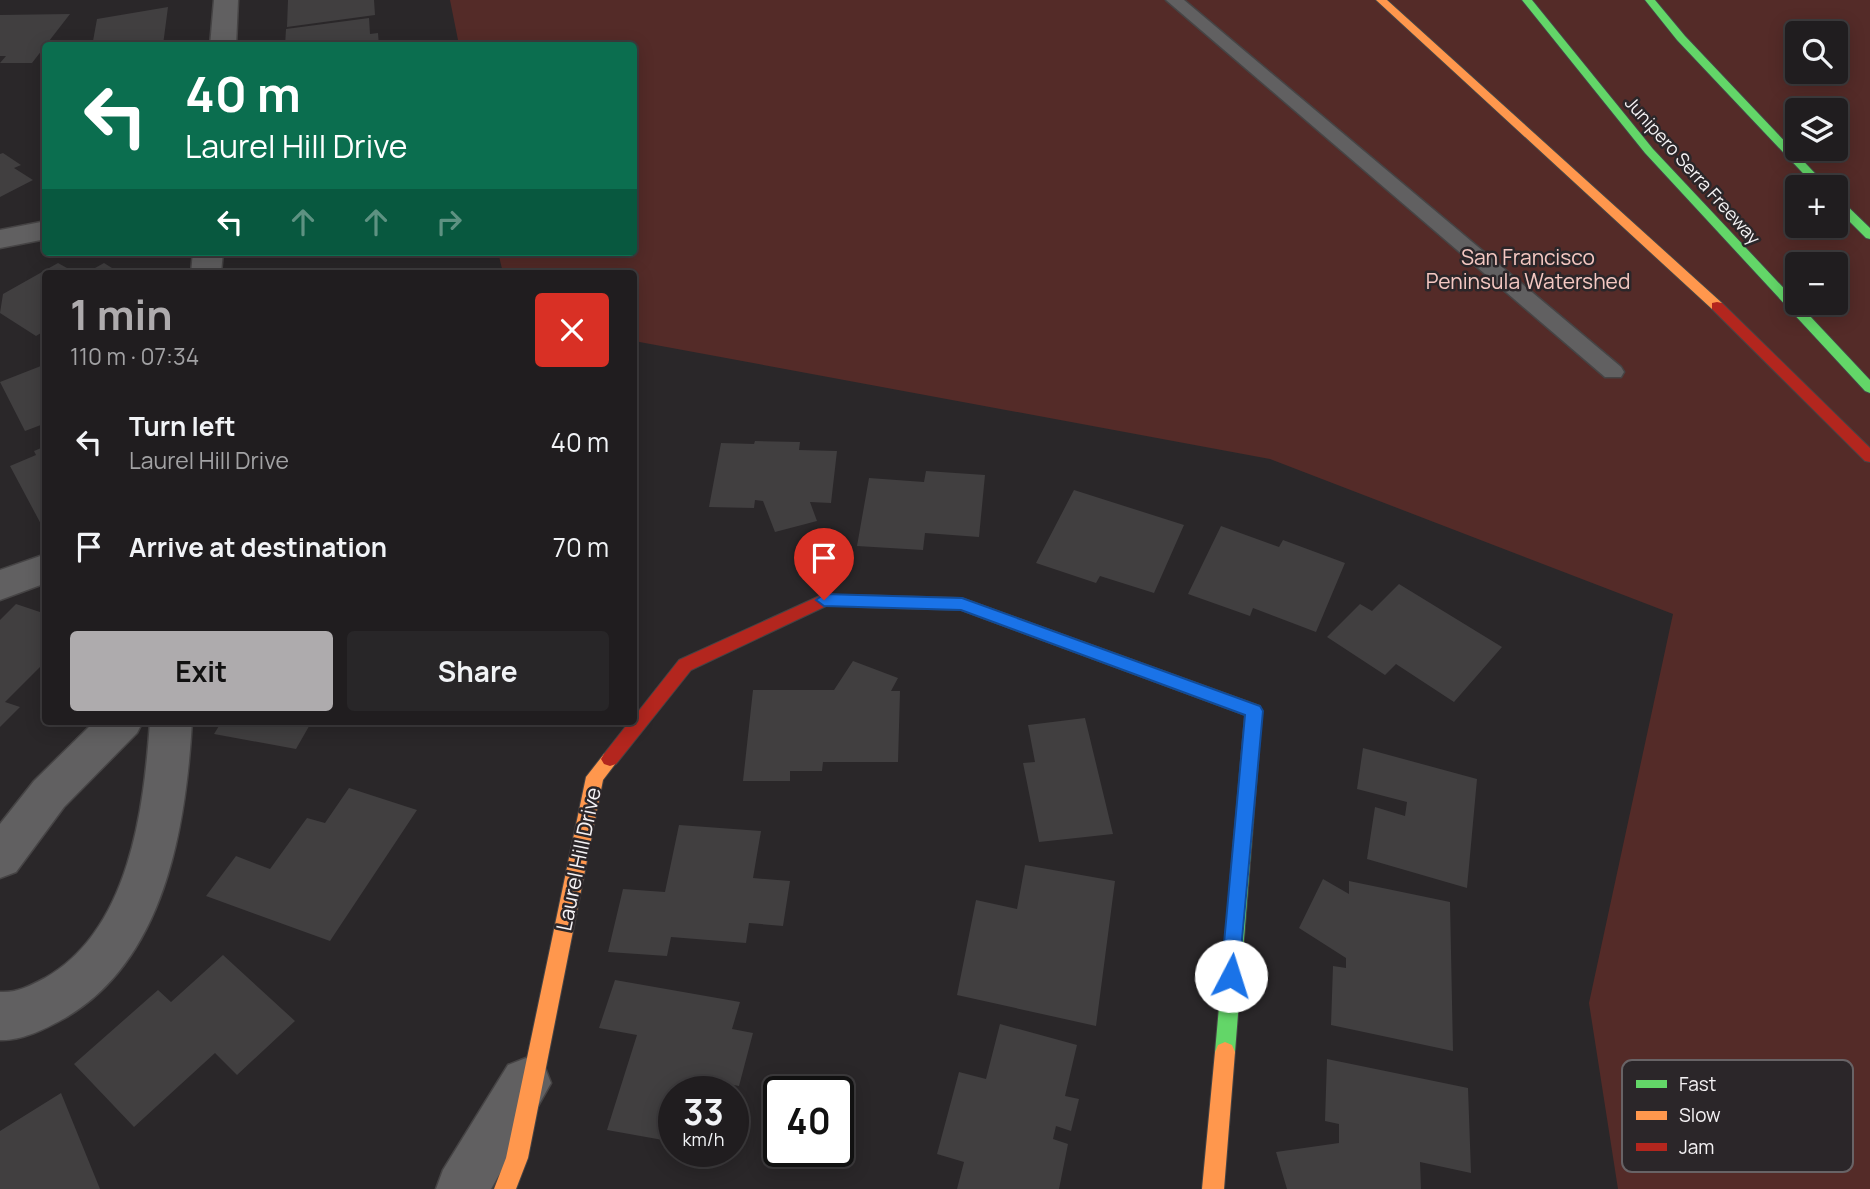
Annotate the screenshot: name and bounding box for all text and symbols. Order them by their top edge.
map controls [1785,21,1848,315]
button: search [1785,21,1848,84]
text: 40 m [185,60,301,127]
icon: left [70,70,161,161]
street label: Junipero Serra Freeway [1620,91,1766,250]
button: layers [1785,98,1848,161]
text: Laurel Hill Drive [185,124,407,168]
button: + [1785,175,1848,238]
icon: left [211,203,249,241]
icon: ahead [284,203,322,241]
icon: ahead [357,203,395,241]
icon: right [430,203,468,241]
park label: San Francisco Peninsula Watershed [1426,243,1630,295]
button: − [1785,252,1848,315]
text: 1 min [70,285,173,343]
button: close [535,293,609,367]
text: 110 m · 07:34 [70,340,199,372]
text: Turn left [129,408,236,444]
icon: left [70,423,108,461]
text: 40 m [551,424,609,460]
text: Laurel Hill Drive [129,444,289,476]
icon: arrive [70,528,108,566]
pin [794,528,854,600]
text: Arrive at destination [129,529,387,565]
text: 70 m [553,529,609,565]
icon: arrive [805,539,843,577]
button: Exit [70,631,333,711]
button: Share [347,631,609,711]
street label: Laurel Hill Drive [549,785,607,933]
position arrow [1194,939,1268,1013]
legend [1622,1060,1853,1172]
text: Fast [1679,1071,1716,1097]
speed limit sign: 40 [763,1076,854,1167]
text: 33 [683,1088,724,1136]
text: Slow [1679,1102,1721,1128]
text: km/h [683,1127,724,1151]
text: Jam [1679,1134,1714,1160]

